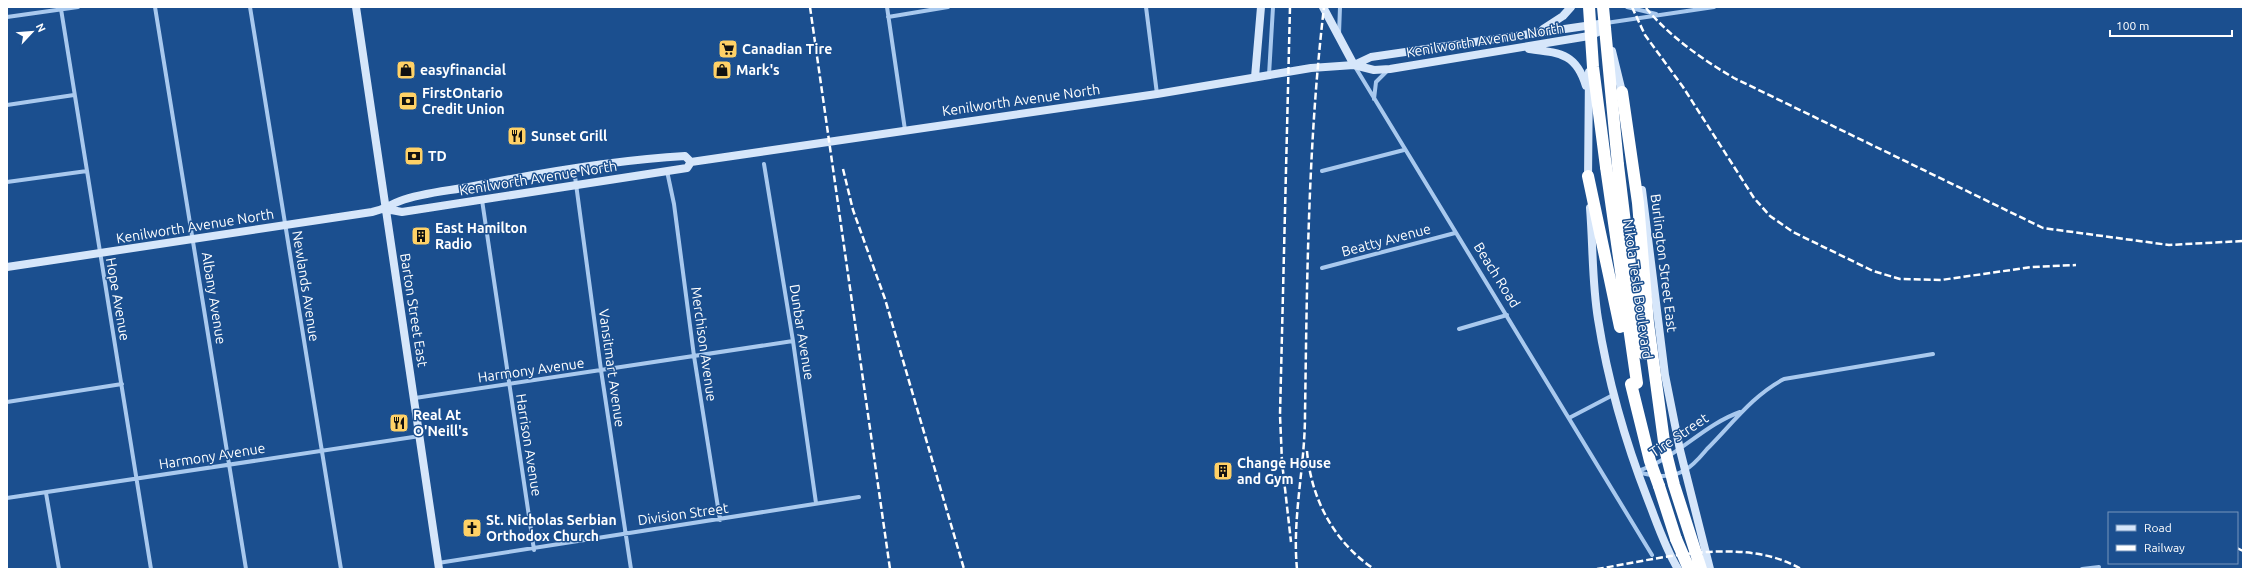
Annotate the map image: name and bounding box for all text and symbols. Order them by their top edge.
north arrow [12,12,52,52]
scale bar [2110,12,2232,38]
text: 100 m [2116,19,2149,32]
street label: Kenilworth Avenue North [1405,20,1565,60]
text: N [34,21,48,34]
supermarket icon: Canadian Tire [717,38,739,60]
place label: Canadian Tire [742,41,832,57]
shop icon: easyfinancial [395,59,417,81]
shop icon: Mark's [711,59,733,81]
place label: easyfinancial [420,62,506,78]
place label: Mark's [736,62,780,78]
street label: Kenilworth Avenue North [941,81,1101,119]
place label: FirstOntario Credit Union [422,85,505,117]
bank icon: FirstOntario Credit Union [397,90,419,112]
restaurant icon: Sunset Grill [506,125,528,147]
place label: Sunset Grill [531,128,607,144]
bank icon: TD [403,145,425,167]
place label: TD [428,148,447,164]
street label: Kenilworth Avenue North [458,158,618,198]
street label: Burlington Street East [1648,193,1680,333]
street label: Kenilworth Avenue North [115,206,275,246]
street label: Nikola Tesla Boulevard [1620,218,1656,360]
place label: East Hamilton Radio [435,220,527,252]
street label: Beatty Avenue [1340,220,1432,260]
building icon: East Hamilton Radio [410,225,432,247]
street label: Newlands Avenue [289,229,323,343]
street label: Beach Road [1471,239,1523,311]
street label: Albany Avenue [199,251,229,345]
street label: Barton Street East [397,252,431,369]
street label: Hope Avenue [103,256,133,342]
street label: Dunbar Avenue [787,283,817,381]
street label: Merchison Avenue [688,286,720,402]
street label: Vansitmart Avenue [596,308,628,428]
street label: Harmony Avenue [477,355,585,385]
street label: Harrison Avenue [513,393,545,497]
place label: Real At O'Neill's [413,407,469,439]
street label: Tire Street [1647,409,1712,460]
restaurant icon: Real At O'Neill's [388,412,410,434]
street label: Harmony Avenue [158,440,266,472]
place label: Change House and Gym [1237,455,1331,487]
building icon: Change House and Gym [1212,460,1234,482]
street label: Division Street [637,500,730,528]
place label: St. Nicholas Serbian Orthodox Church [486,512,617,544]
legend [2108,512,2238,564]
church icon: St. Nicholas Serbian Orthodox Church [461,517,483,539]
text: Road [2144,521,2172,534]
text: Railway [2144,541,2185,554]

